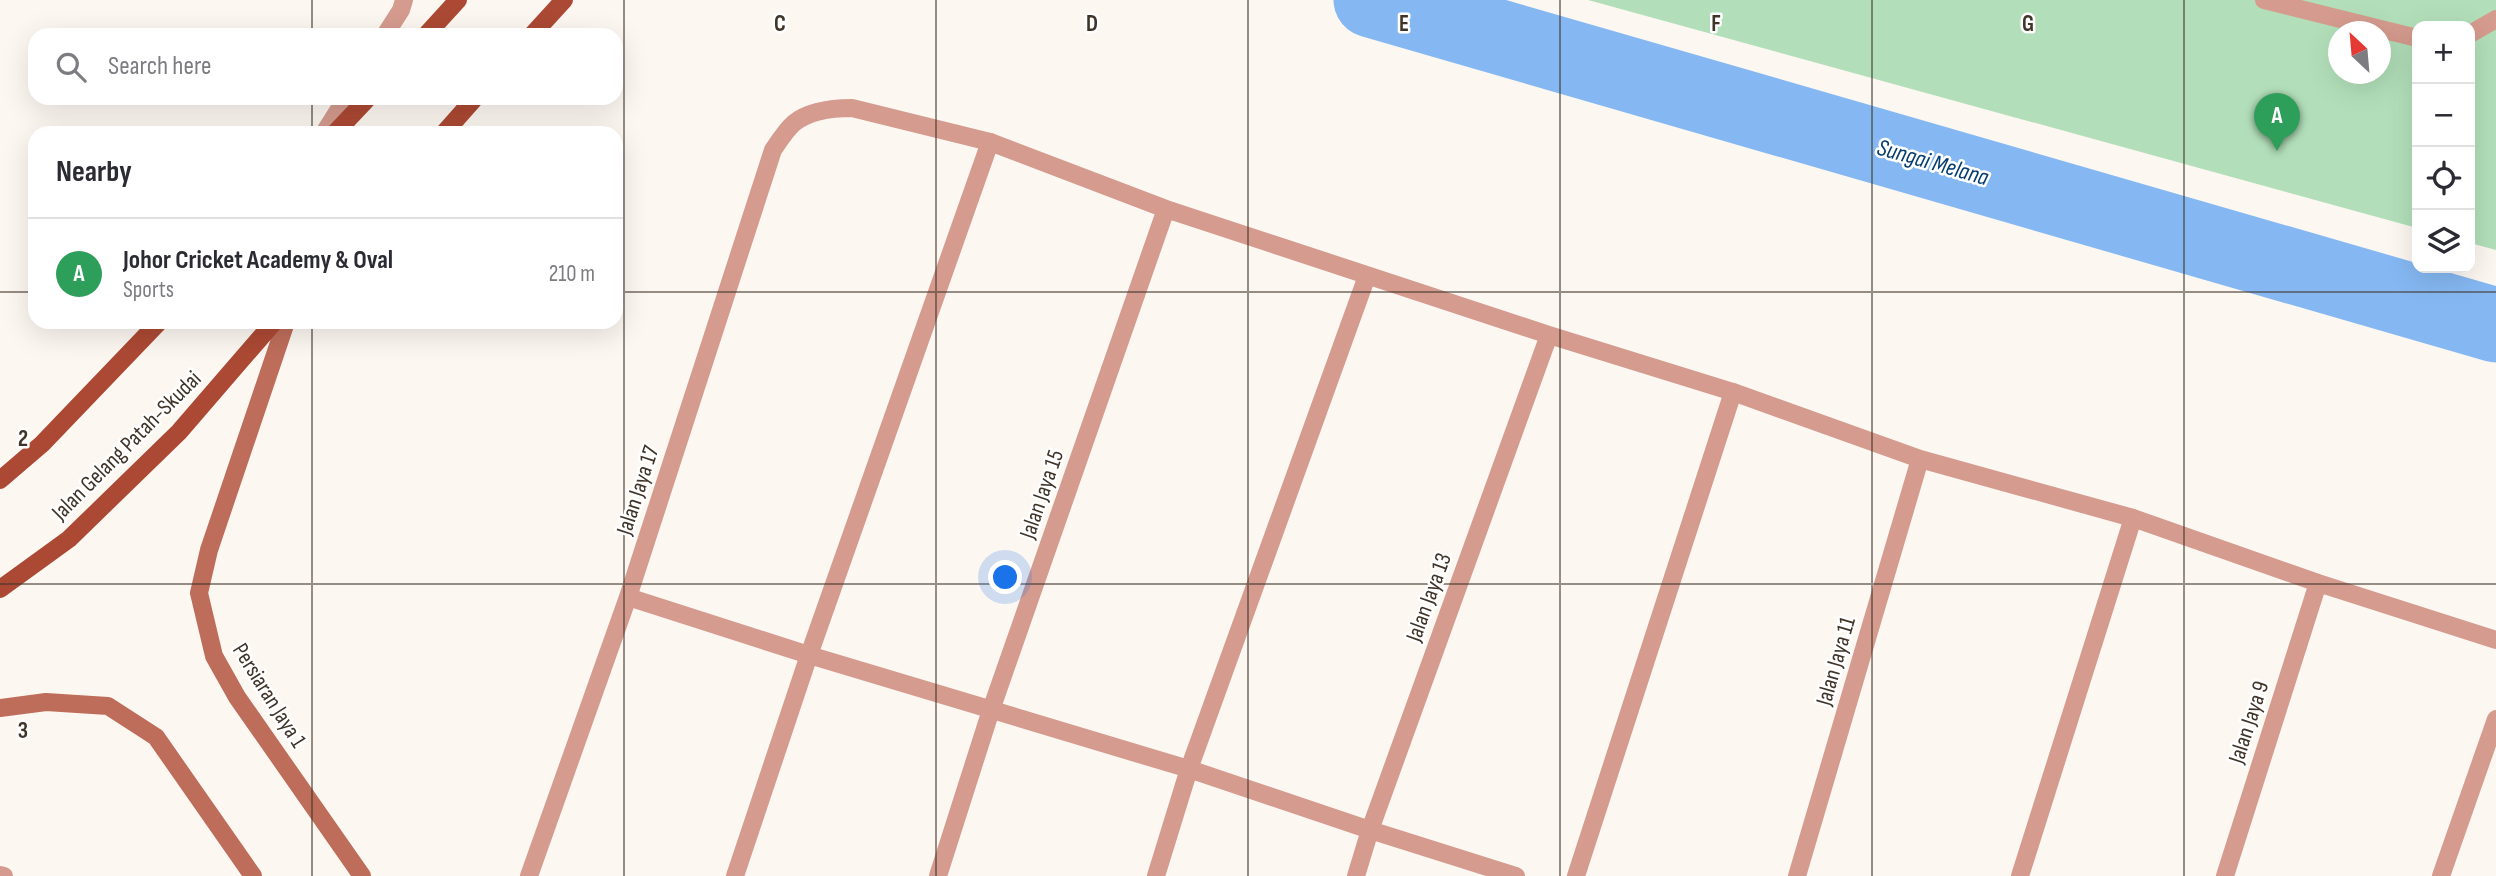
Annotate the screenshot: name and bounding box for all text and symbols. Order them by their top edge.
text: C [774,10,786,38]
text: D [1086,10,1098,38]
text: E [1399,10,1409,38]
text: F [1711,10,1721,38]
text: G [2022,10,2034,38]
north arrow [2328,21,2391,84]
map controls [2412,21,2475,273]
button: + [2412,21,2475,84]
search box [28,28,623,105]
icon: search [52,48,90,86]
text: Search here [108,51,211,82]
button: − [2412,84,2475,147]
pin: A [2254,93,2300,151]
water label: Sungai Melana [1874,133,1992,192]
button: locate [2412,147,2475,210]
text: Nearby [56,154,132,190]
button: layers [2412,210,2475,273]
text: Johor Cricket Academy & Oval [123,245,393,276]
text: A [74,260,84,288]
text: 210 m [549,260,595,288]
text: Sports [123,276,174,304]
street label: Jalan Gelang Patah-Skudai [45,365,207,527]
text: 2 [18,425,28,453]
street label: Jalan Jaya 17 [610,442,665,539]
street label: Jalan Jaya 15 [1013,446,1070,543]
street label: Jalan Jaya 13 [1400,549,1458,646]
your location [988,560,1022,594]
street label: Jalan Jaya 11 [1810,614,1862,710]
street label: Persiaran Jaya 1 [226,638,312,753]
street label: Jalan Jaya 9 [2222,678,2275,768]
text: 3 [18,717,28,745]

